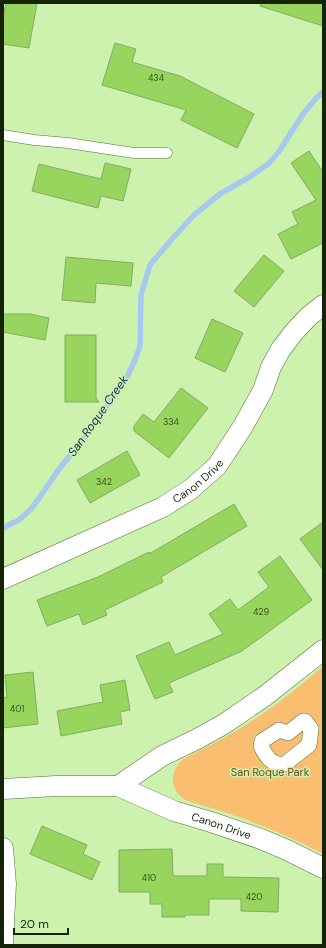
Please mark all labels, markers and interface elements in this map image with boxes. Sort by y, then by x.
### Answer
house number: 434 [148,72,165,84]
water label: San Roque Creek [64,372,132,460]
house number: 334 [163,416,180,428]
street label: Canon Drive [170,457,226,506]
house number: 342 [96,476,112,488]
house number: 429 [253,606,269,618]
house number: 401 [10,703,24,715]
park label: San Roque Park [231,765,310,779]
street label: Canon Drive [190,810,253,842]
house number: 410 [142,872,156,884]
house number: 420 [246,891,262,903]
scale bar [14,910,68,936]
text: 20 m [20,916,49,932]

